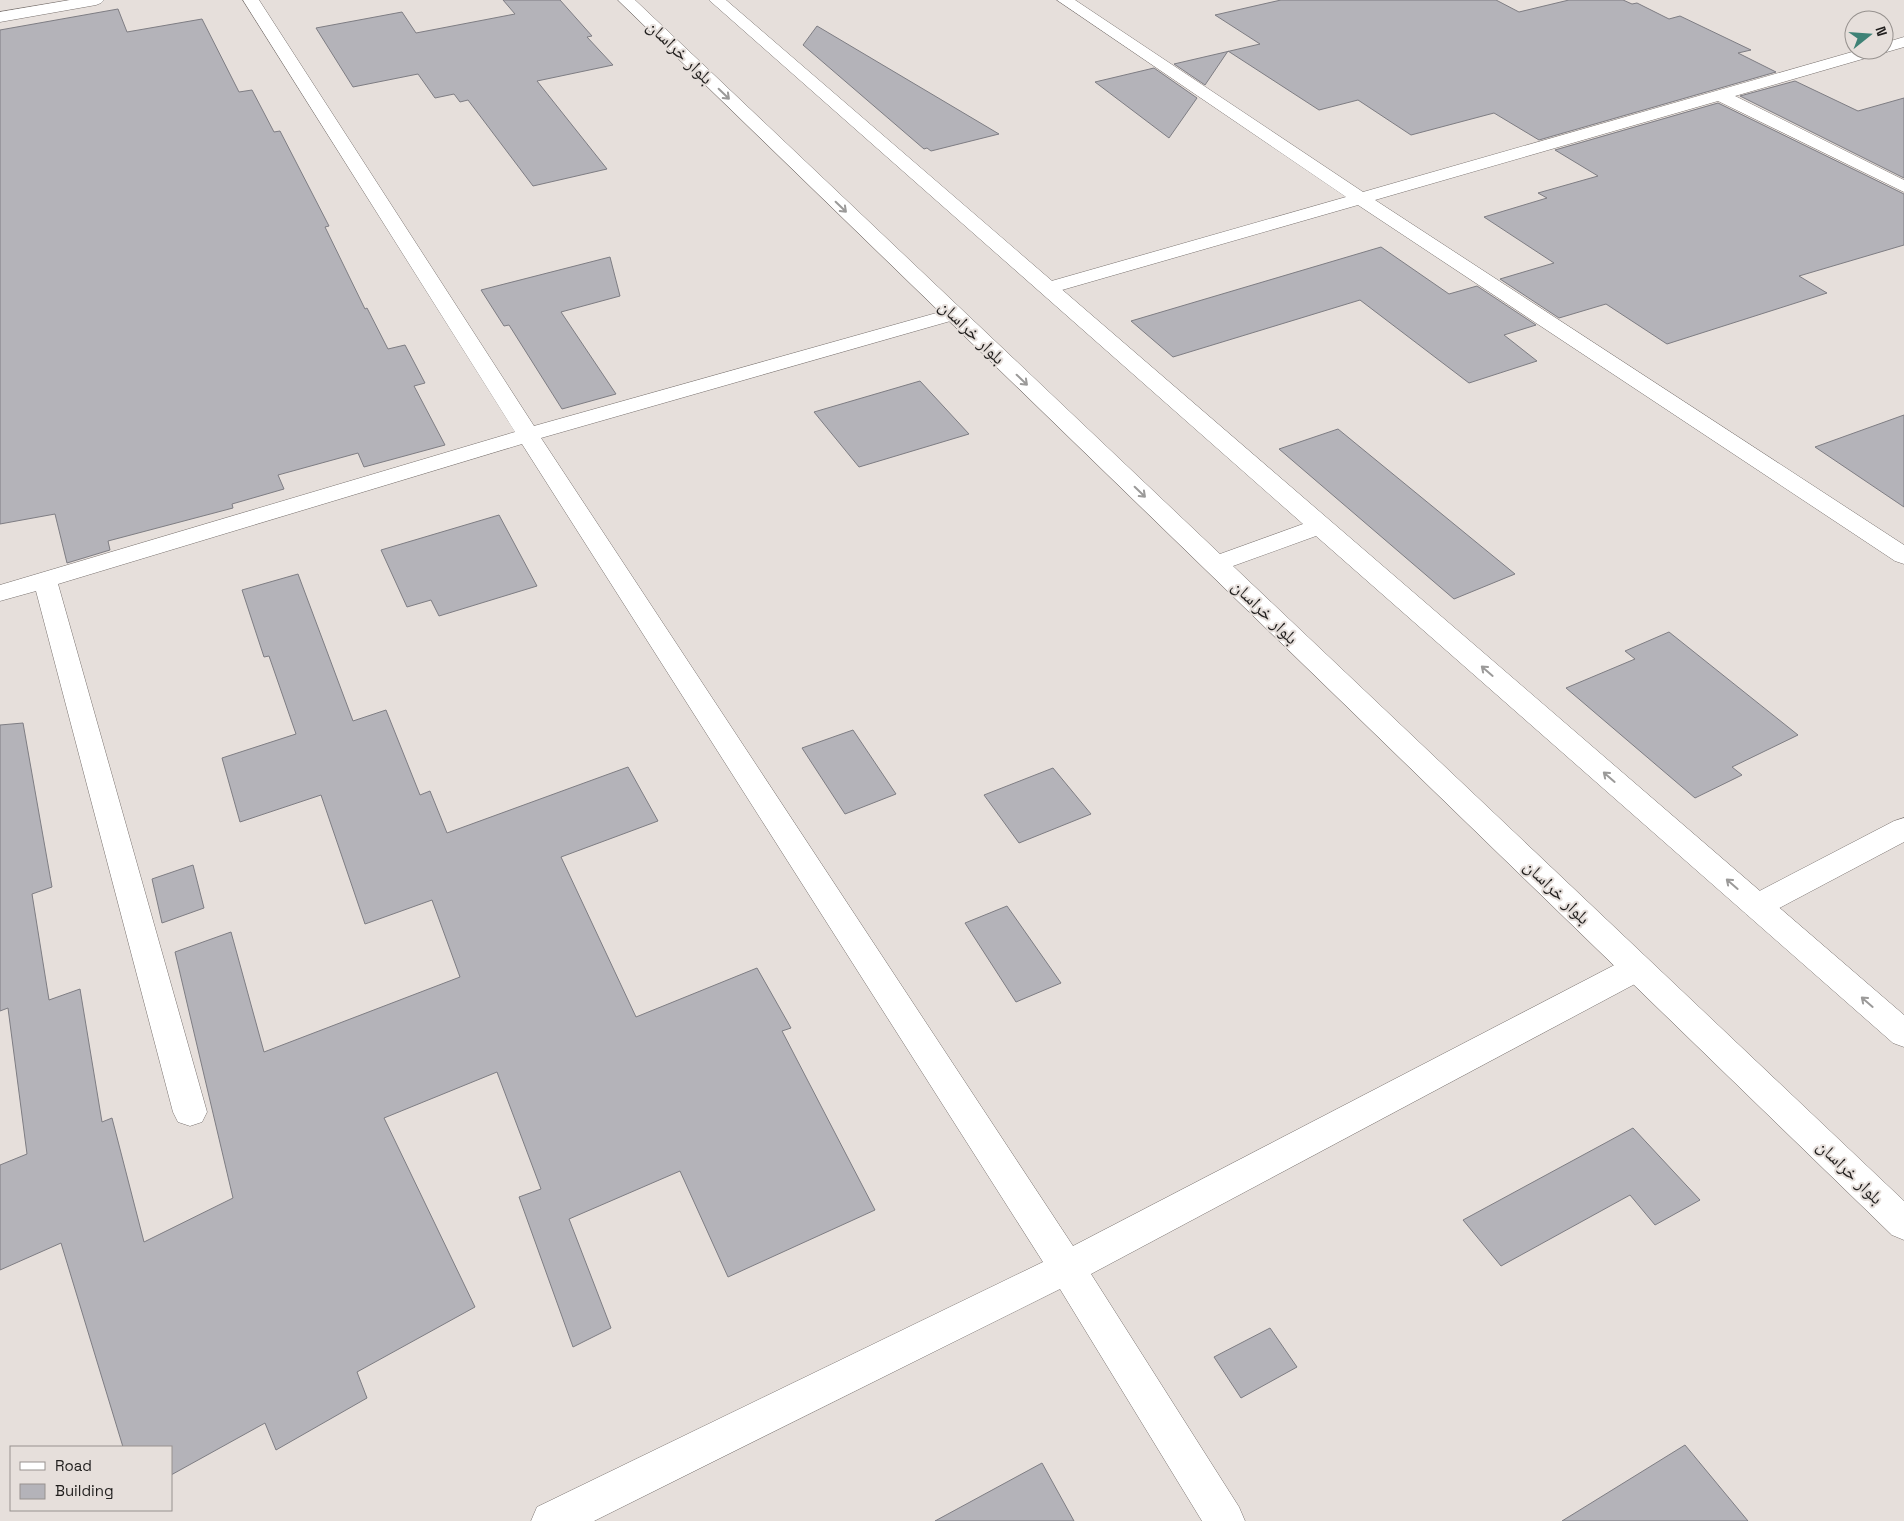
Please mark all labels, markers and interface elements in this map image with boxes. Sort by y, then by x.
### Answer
north arrow [1844,10,1894,60]
street label: بلوار خراسان [642,14,718,89]
text: N [1871,24,1891,38]
one-way arrow [718,88,730,100]
one-way arrow [835,201,848,213]
street label: بلوار خراسان [934,294,1010,369]
one-way arrow [1016,374,1028,386]
one-way arrow [1133,486,1146,498]
street label: بلوار خراسان [1227,574,1303,649]
one-way arrow [1480,665,1493,676]
one-way arrow [1603,772,1616,783]
street label: بلوار خراسان [1519,854,1595,929]
one-way arrow [1725,878,1738,890]
one-way arrow [1861,997,1874,1008]
street label: بلوار خراسان [1812,1134,1888,1209]
legend [10,1446,172,1511]
text: Road [55,1456,92,1475]
text: Building [55,1481,114,1500]

